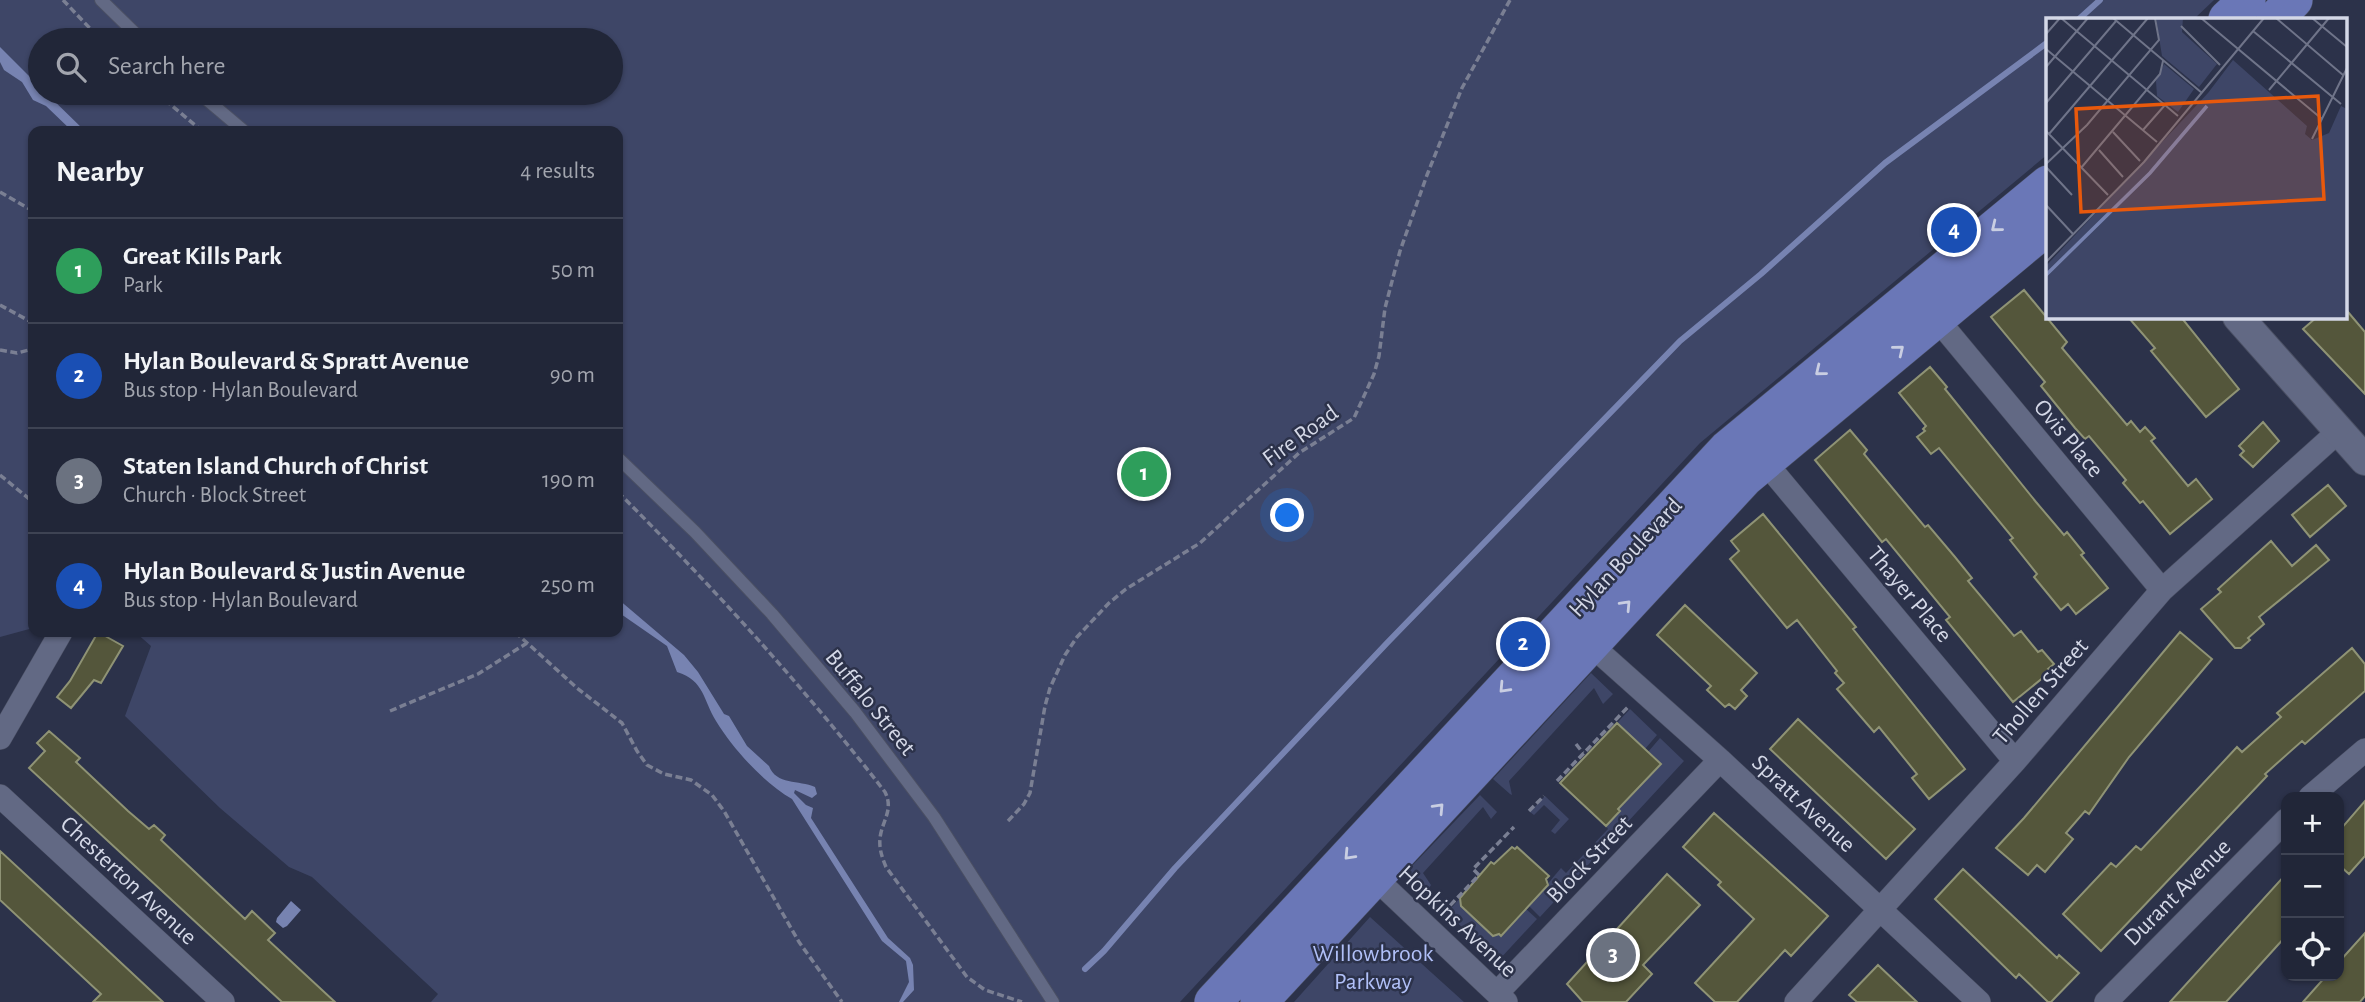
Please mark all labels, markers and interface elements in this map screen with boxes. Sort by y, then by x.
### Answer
inset map [2046,18,2348,318]
search box [28,28,623,105]
icon: search [52,48,90,86]
text: Search here [108,53,226,79]
text: Nearby [56,157,144,187]
text: 4 results [520,160,595,183]
pin: 4 [1931,204,1977,256]
one-way arrow [1991,219,2004,231]
text: Great Kills Park [123,243,282,269]
text: 1 [75,259,83,282]
text: 50 m [551,259,595,282]
text: Park [123,274,163,297]
one-way arrow [1892,345,1904,358]
text: Hylan Boulevard & Spratt Avenue [123,348,469,374]
one-way arrow [1815,363,1828,375]
text: 2 [74,364,84,387]
text: 90 m [550,364,595,387]
text: Bus stop · Hylan Boulevard [123,379,358,402]
street label: Ovis Place [2029,395,2108,482]
street label: Fire Road [1258,401,1343,471]
pin: 1 [1121,448,1167,500]
text: Staten Island Church of Christ [123,453,428,479]
text: 3 [74,469,84,492]
text: 190 m [542,469,595,492]
text: Church · Block Street [123,484,306,507]
street label: Hylan Boulevard [1565,493,1687,622]
your location [1270,498,1304,532]
street label: Thayer Place [1862,542,1956,647]
text: Hylan Boulevard & Justin Avenue [123,558,465,584]
text: 4 [73,574,85,597]
text: 250 m [541,574,595,597]
text: Bus stop · Hylan Boulevard [123,589,358,612]
one-way arrow [1618,600,1631,613]
pin: 2 [1500,618,1546,670]
street label: Thollen Street [1989,634,2093,749]
street label: Buffalo Street [820,645,920,760]
one-way arrow [1500,680,1512,693]
street label: Spratt Avenue [1747,750,1859,857]
map controls [2281,792,2344,981]
button: + [2281,792,2344,855]
one-way arrow [1431,803,1443,816]
street label: Block Street [1542,811,1637,908]
street label: Chesterton Avenue [56,812,201,950]
street label: Durant Avenue [2120,835,2236,951]
one-way arrow [1345,847,1358,860]
button: − [2281,855,2344,918]
street label: Hopkins Avenue [1394,861,1521,982]
button: locate [2281,918,2344,981]
pin: 3 [1590,929,1636,981]
park label: Willowbrook Parkway [1312,942,1434,994]

